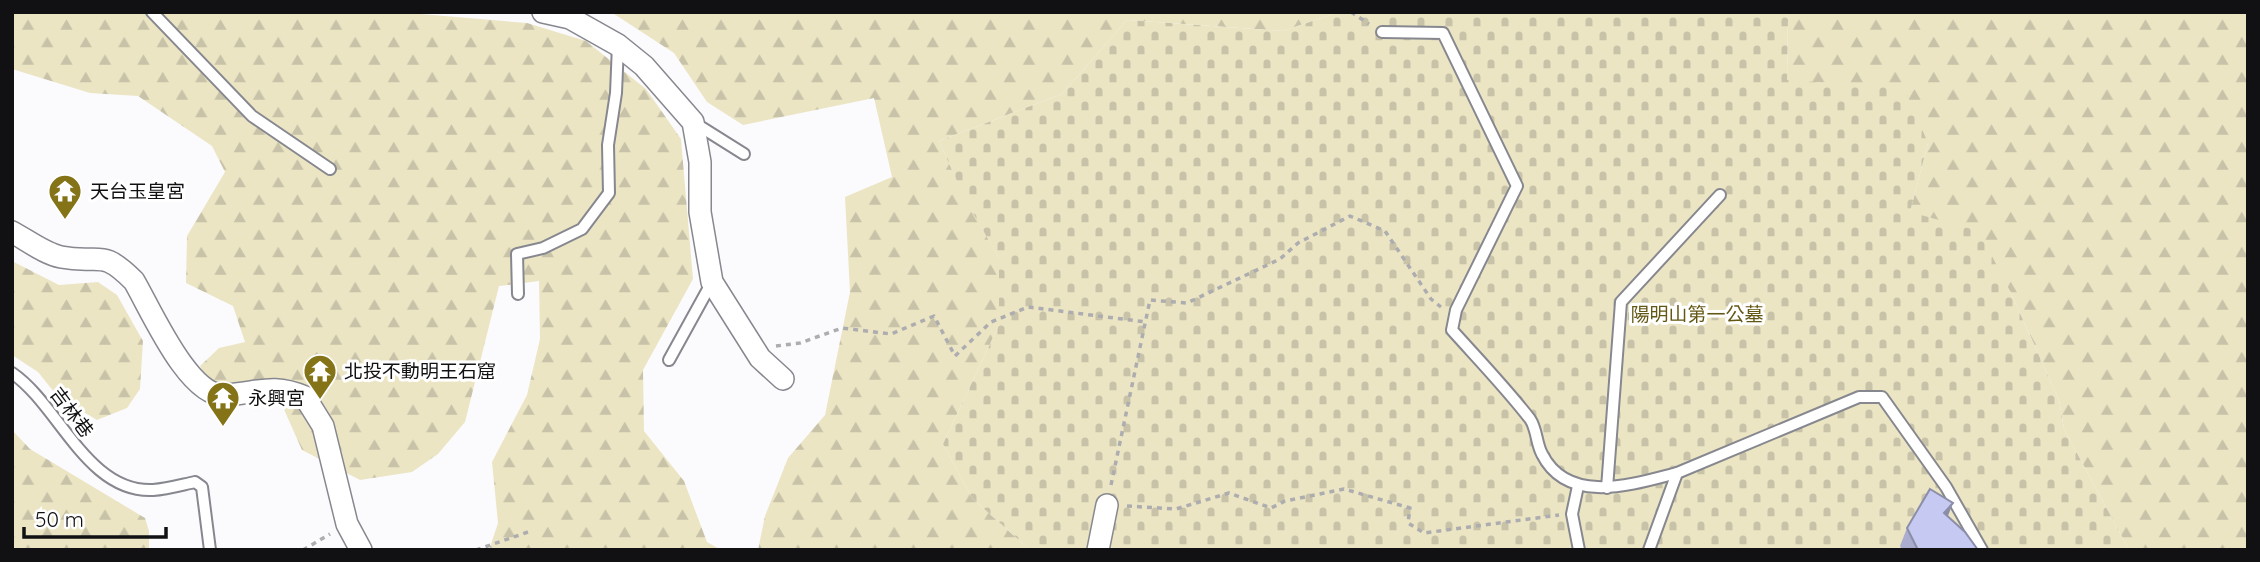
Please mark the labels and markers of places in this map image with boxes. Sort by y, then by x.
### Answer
temple icon: 天台玉皇宮 [46,172,84,221]
place label: 天台玉皇宮 [90,179,185,203]
temple icon: 北投不動明王石窟 [301,352,339,401]
place label: 北投不動明王石窟 [344,359,496,383]
temple icon: 永興宮 [204,379,242,428]
place label: 永興宮 [248,386,305,410]

